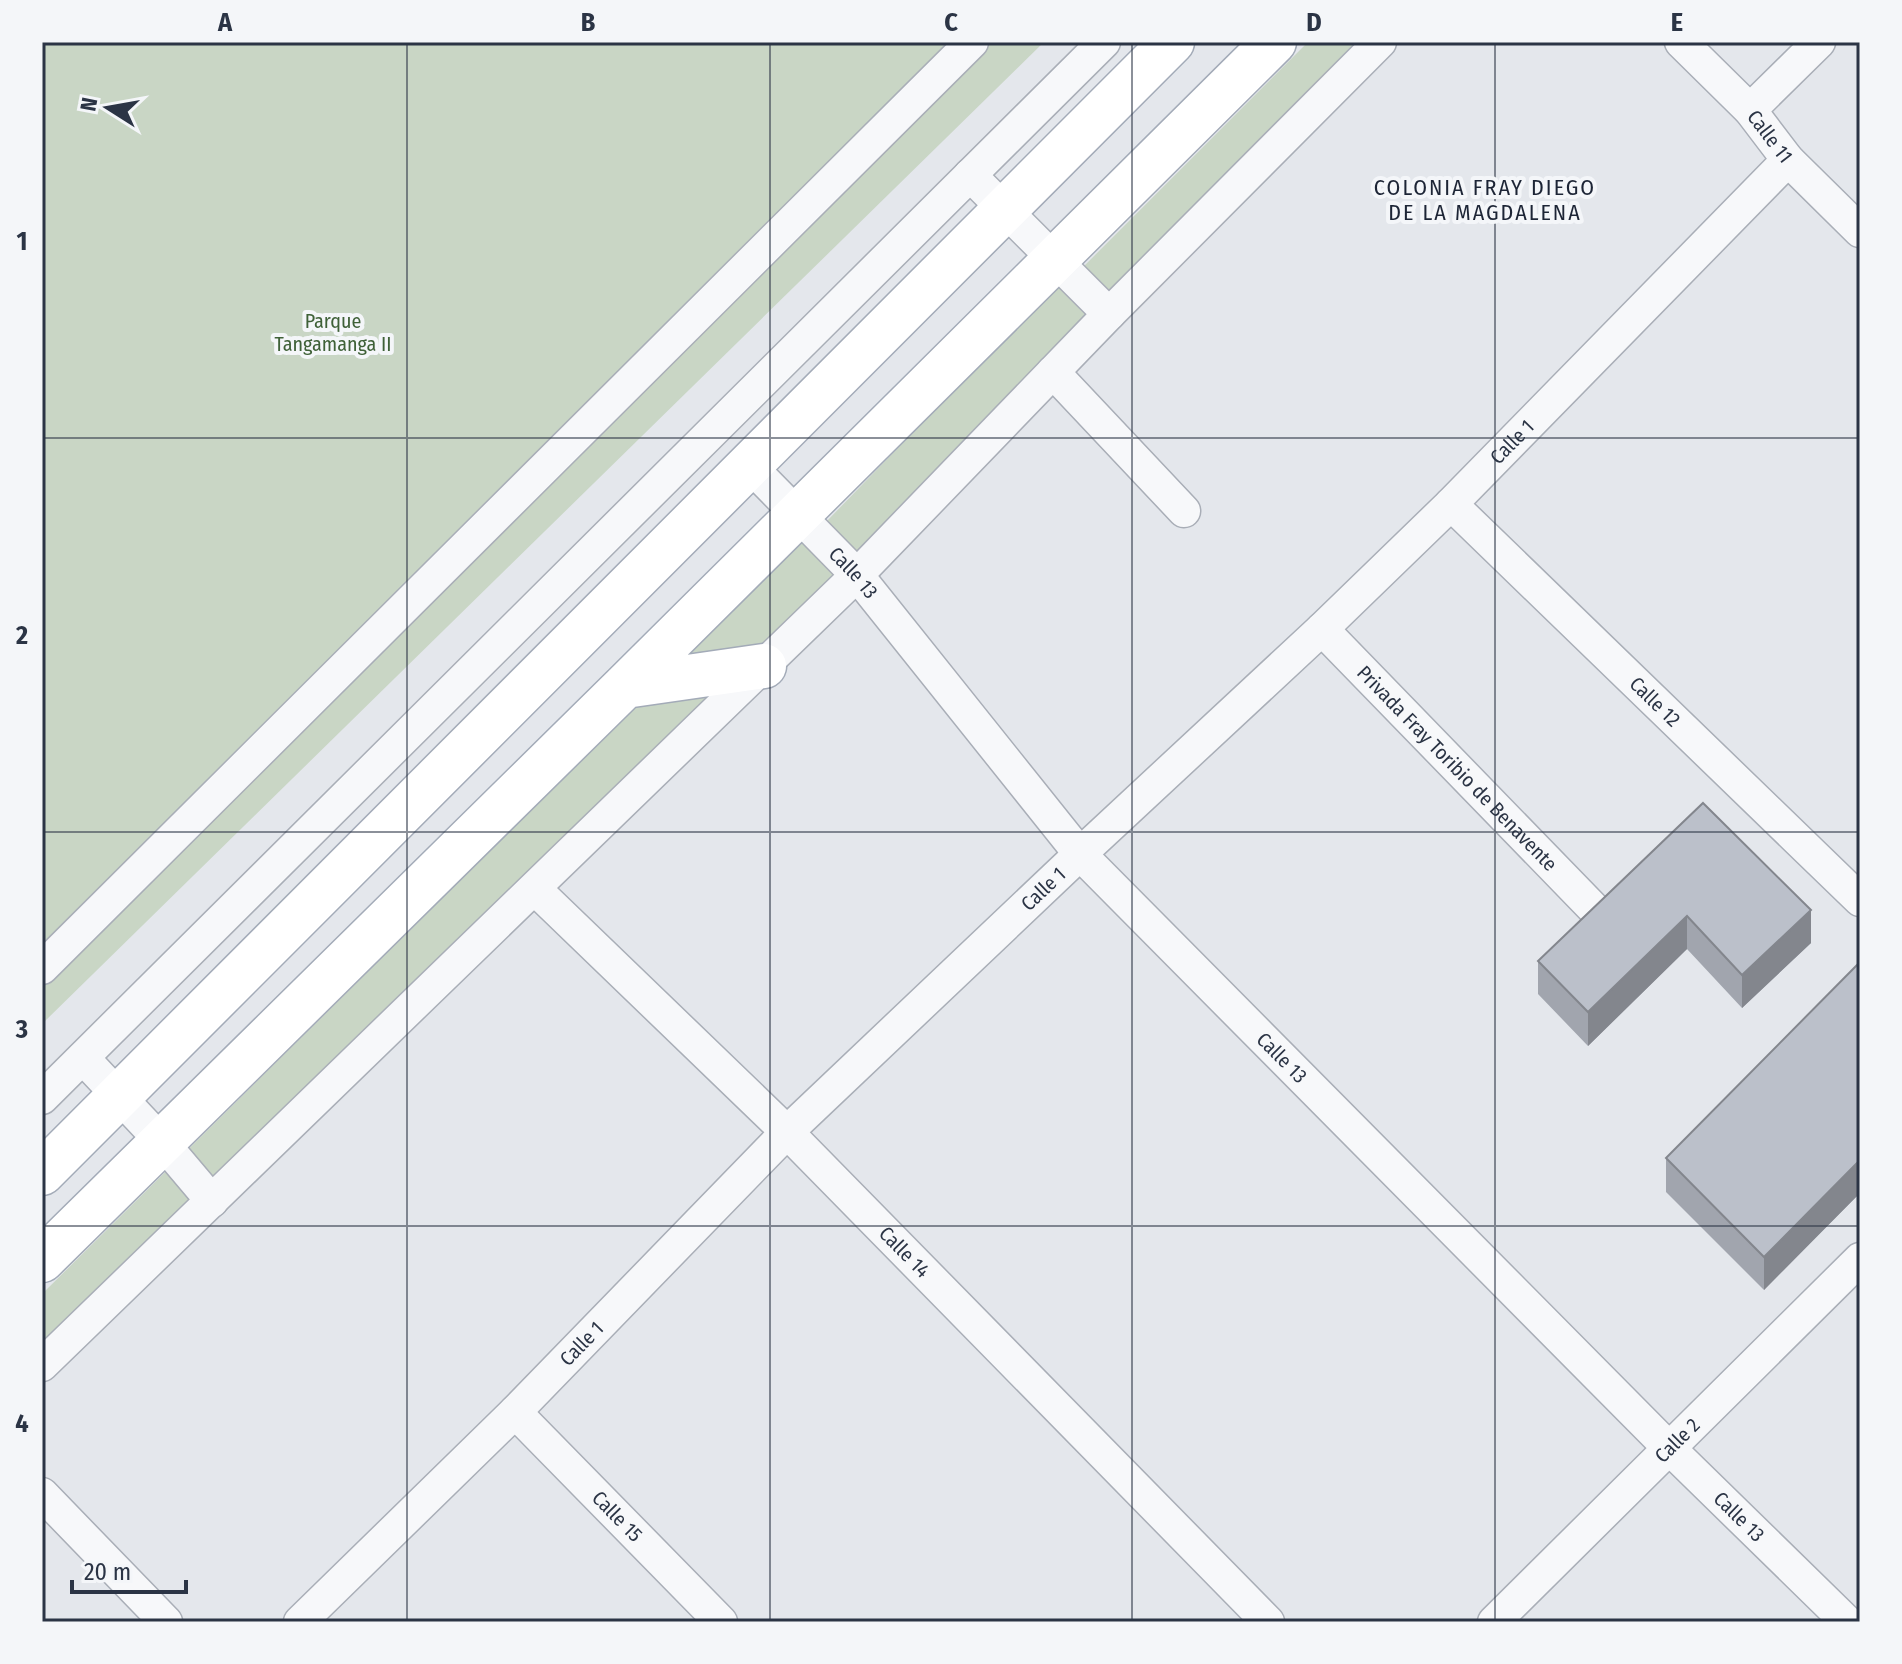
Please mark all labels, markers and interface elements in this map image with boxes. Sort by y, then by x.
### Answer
text: A [217,7,233,38]
text: B [581,7,596,38]
text: C [944,7,958,38]
text: D [1306,7,1322,38]
text: E [1671,7,1683,38]
north arrow [68,68,148,148]
text: N [74,95,103,113]
street label: Calle 11 [1742,105,1798,168]
district label: COLONIA FRAY DIEGO DE LA MAGDALENA [1374,174,1596,226]
text: 1 [17,226,28,257]
park label: Parque Tangamanga II [274,309,392,356]
street label: Calle 1 [1485,415,1539,469]
street label: Calle 13 [824,542,883,603]
text: 2 [15,620,28,651]
street label: Privada Fray Toribio de Benavente [1352,661,1562,876]
street label: Calle 12 [1625,672,1686,732]
street label: Calle 1 [1016,862,1070,916]
text: 3 [15,1014,28,1045]
street label: Calle 13 [1252,1027,1312,1088]
street label: Calle 14 [874,1221,935,1283]
street label: Calle 1 [555,1316,608,1371]
text: 4 [15,1408,29,1439]
street label: Calle 2 [1650,1413,1705,1468]
street label: Calle 15 [587,1486,647,1547]
street label: Calle 13 [1709,1487,1770,1547]
scale bar [72,1544,186,1594]
text: 20 m [84,1558,131,1586]

